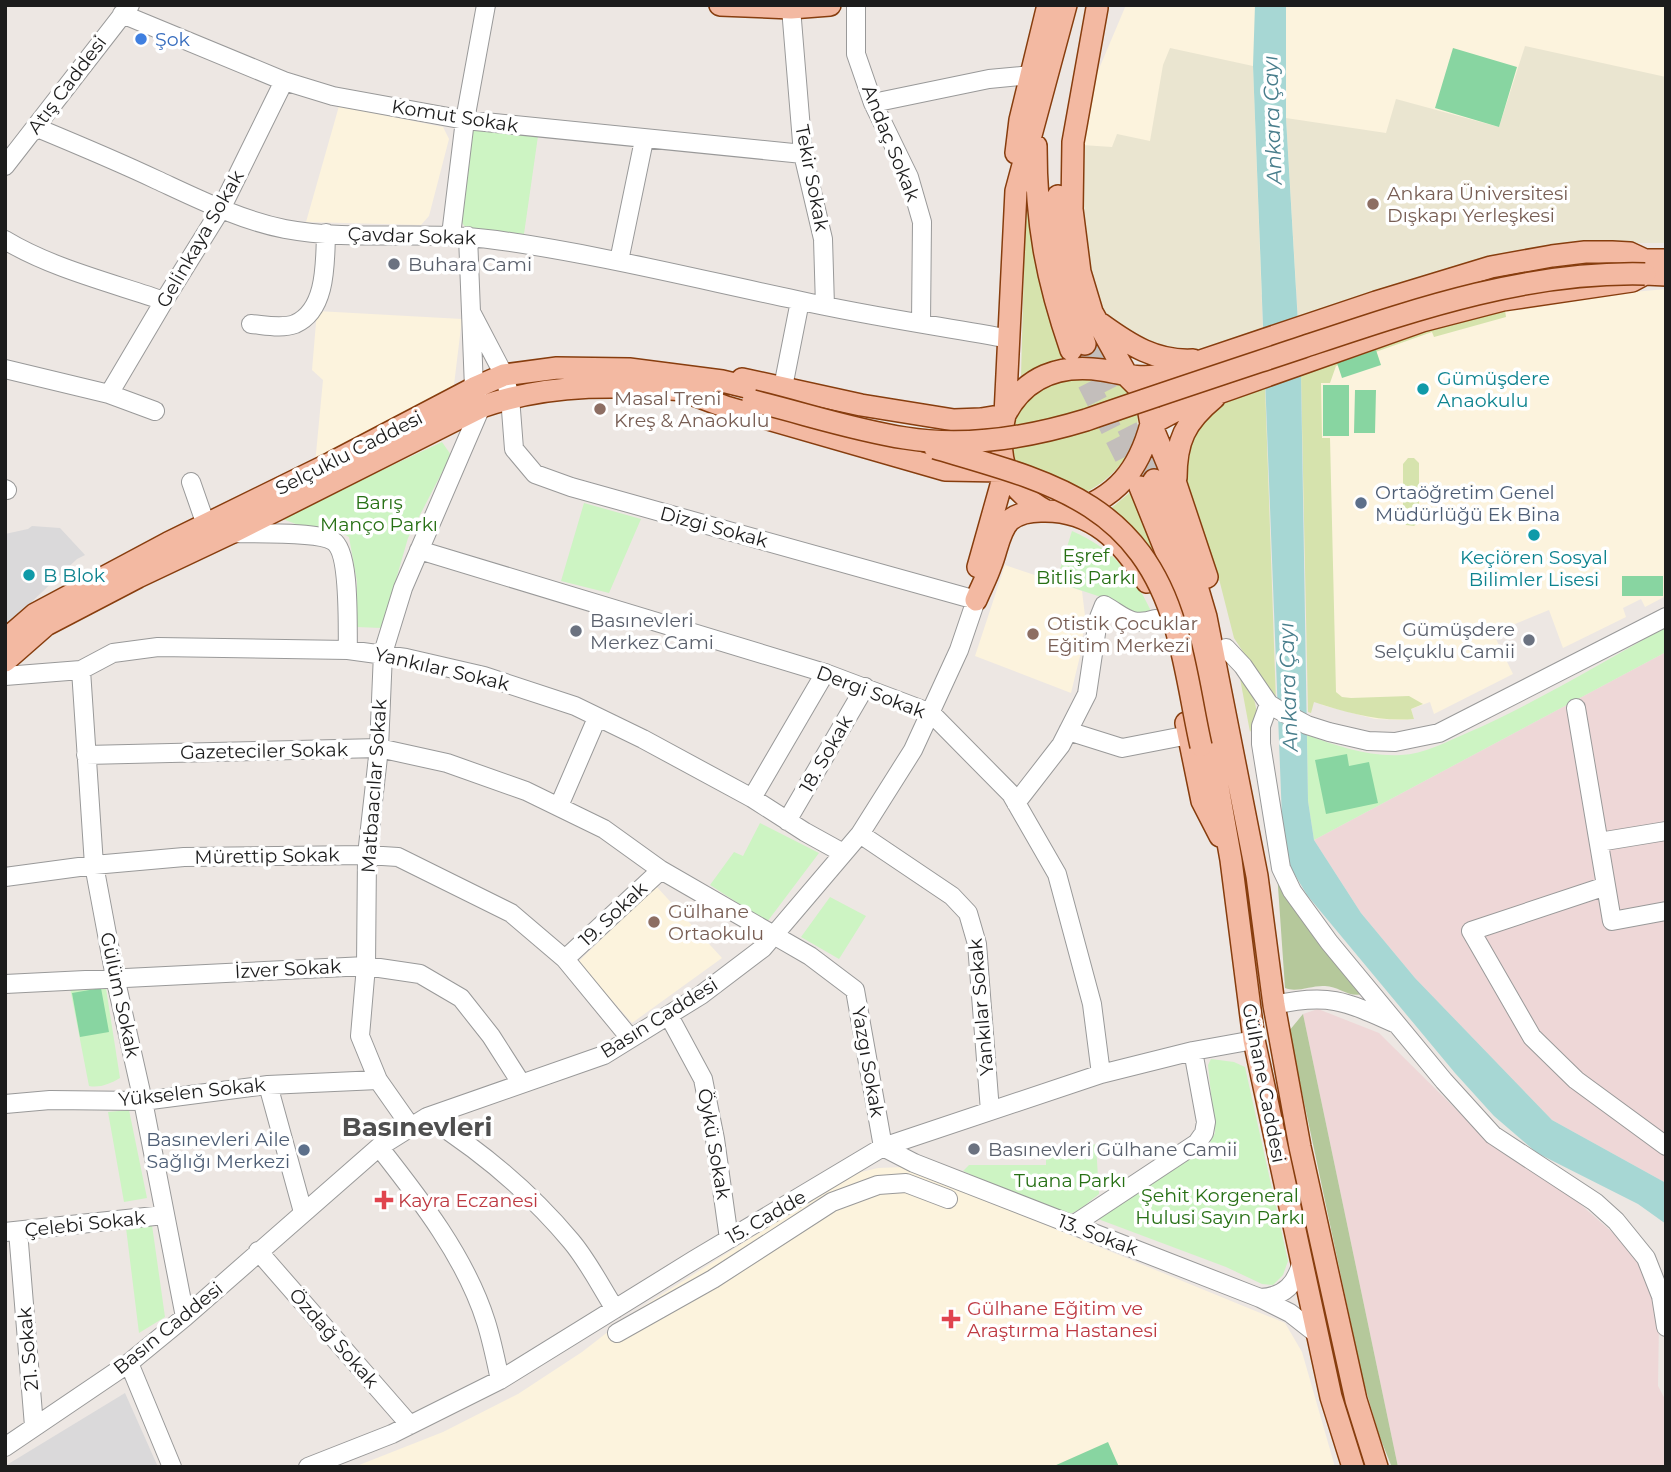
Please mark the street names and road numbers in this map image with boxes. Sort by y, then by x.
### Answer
street label: Atış Caddesi [23,31,111,139]
street label: Andaç Sokak [857,81,925,205]
street label: Komut Sokak [390,95,521,137]
street label: Tekir Sokak [790,123,834,234]
street label: Gelinkaya Sokak [151,166,249,312]
street label: Çavdar Sokak [347,222,477,250]
street label: Selçuklu Caddesi [272,406,426,500]
street label: Dizgi Sokak [658,502,771,553]
street label: Yankılar Sokak [372,642,512,696]
street label: Dergi Sokak [813,661,929,724]
street label: Matbaacılar Sokak [356,698,392,874]
street label: 18. Sokak [795,711,858,797]
street label: Gazeteciler Sokak [180,738,349,764]
street label: Mürettip Sokak [194,843,340,869]
street label: 19. Sokak [574,876,652,951]
street label: Gülüm Sokak [95,930,145,1061]
street label: Yankılar Sokak [963,937,998,1076]
street label: İzver Sokak [234,955,343,983]
street label: Basın Caddesi [596,973,722,1063]
street label: Gülhane Caddesi [1237,1001,1291,1165]
street label: Yazgı Sokak [847,1005,889,1120]
street label: Yükselen Sokak [117,1073,267,1111]
street label: Öykü Sokak [693,1087,735,1202]
street label: 15. Cadde [722,1185,810,1249]
street label: Çelebi Sokak [23,1206,147,1242]
street label: 13. Sokak [1055,1209,1142,1261]
street label: Basın Caddesi [109,1277,227,1379]
street label: Özdağ Sokak [284,1283,384,1393]
street label: 21. Sokak [13,1306,43,1392]

